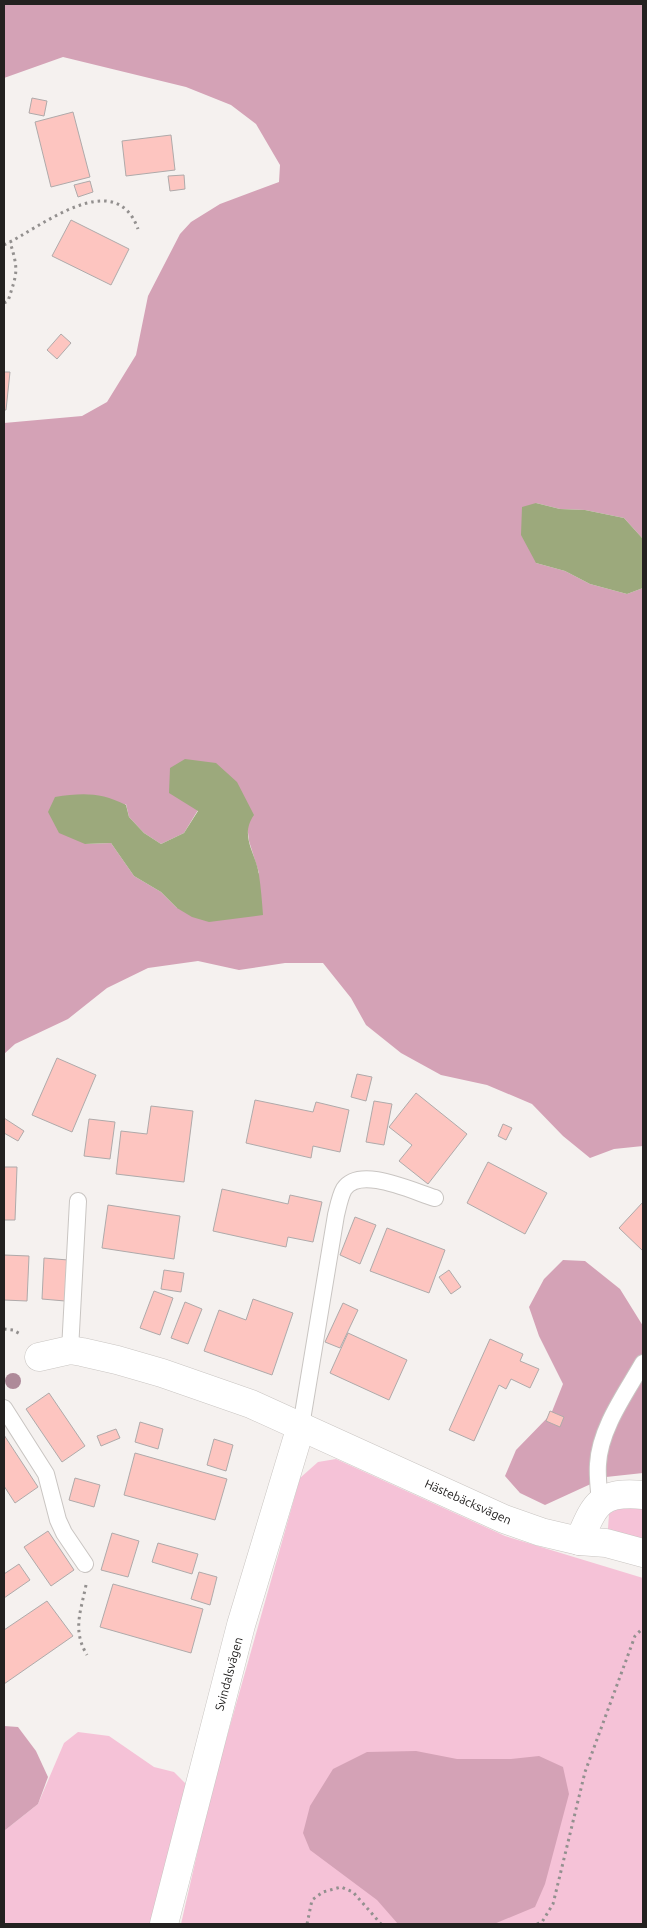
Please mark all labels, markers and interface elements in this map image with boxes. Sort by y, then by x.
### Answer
street label: Hästebäcksvägen [423,1477,514,1526]
street label: Svindalsvägen [212,1636,245,1712]

